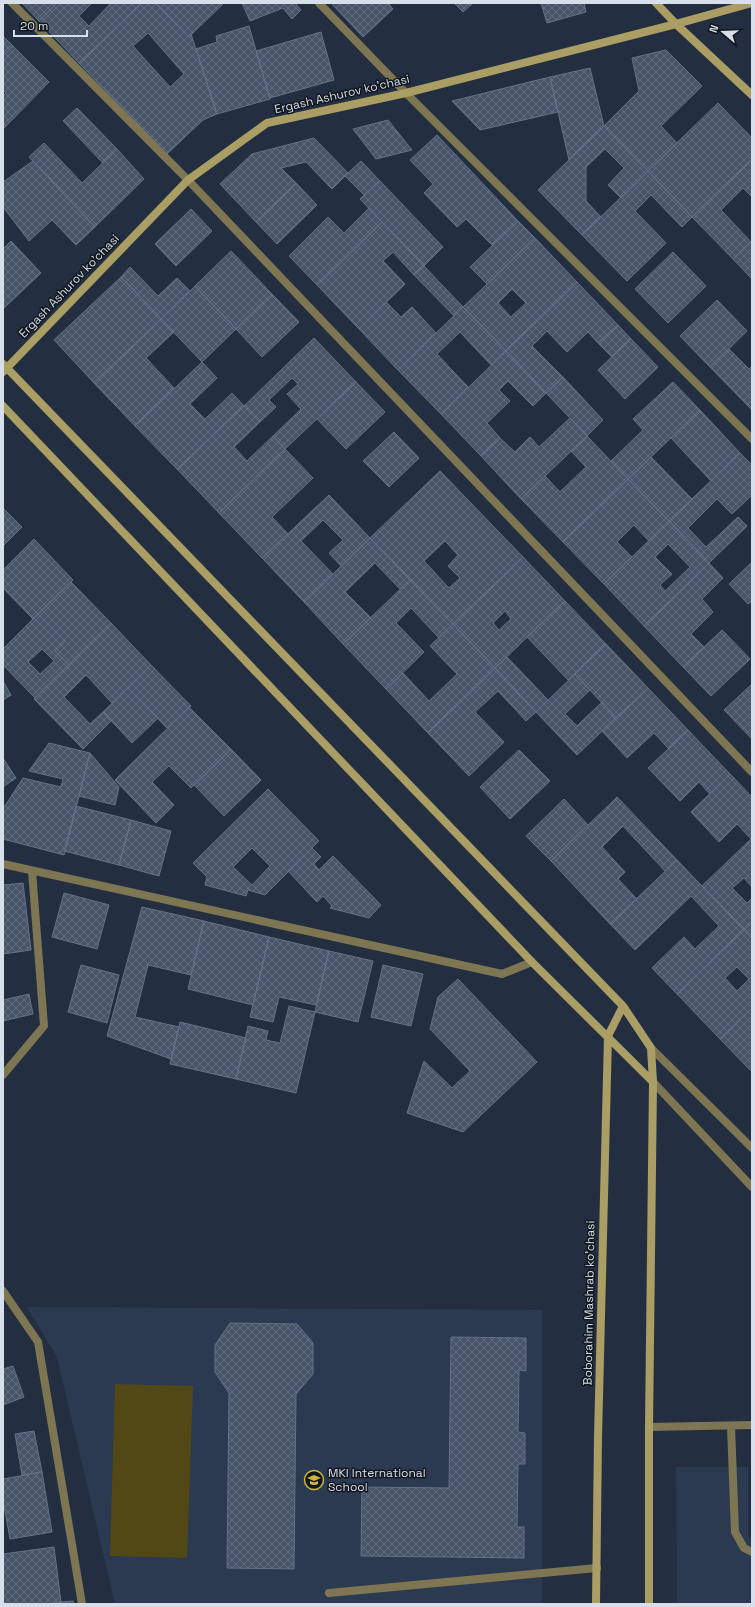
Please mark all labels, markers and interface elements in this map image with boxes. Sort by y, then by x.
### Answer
scale bar [14,12,87,38]
north arrow [703,12,743,52]
text: 20 m [20,18,48,34]
text: N [706,23,721,35]
street label: Ergash Ashurov ko'chasi [273,71,411,117]
street label: Ergash Ashurov ko'chasi [15,231,123,341]
street label: Boborahim Mashrab ko'chasi [580,1220,598,1386]
place label: MKI International School [328,1465,426,1495]
school or university icon: MKI International School [303,1469,325,1491]

